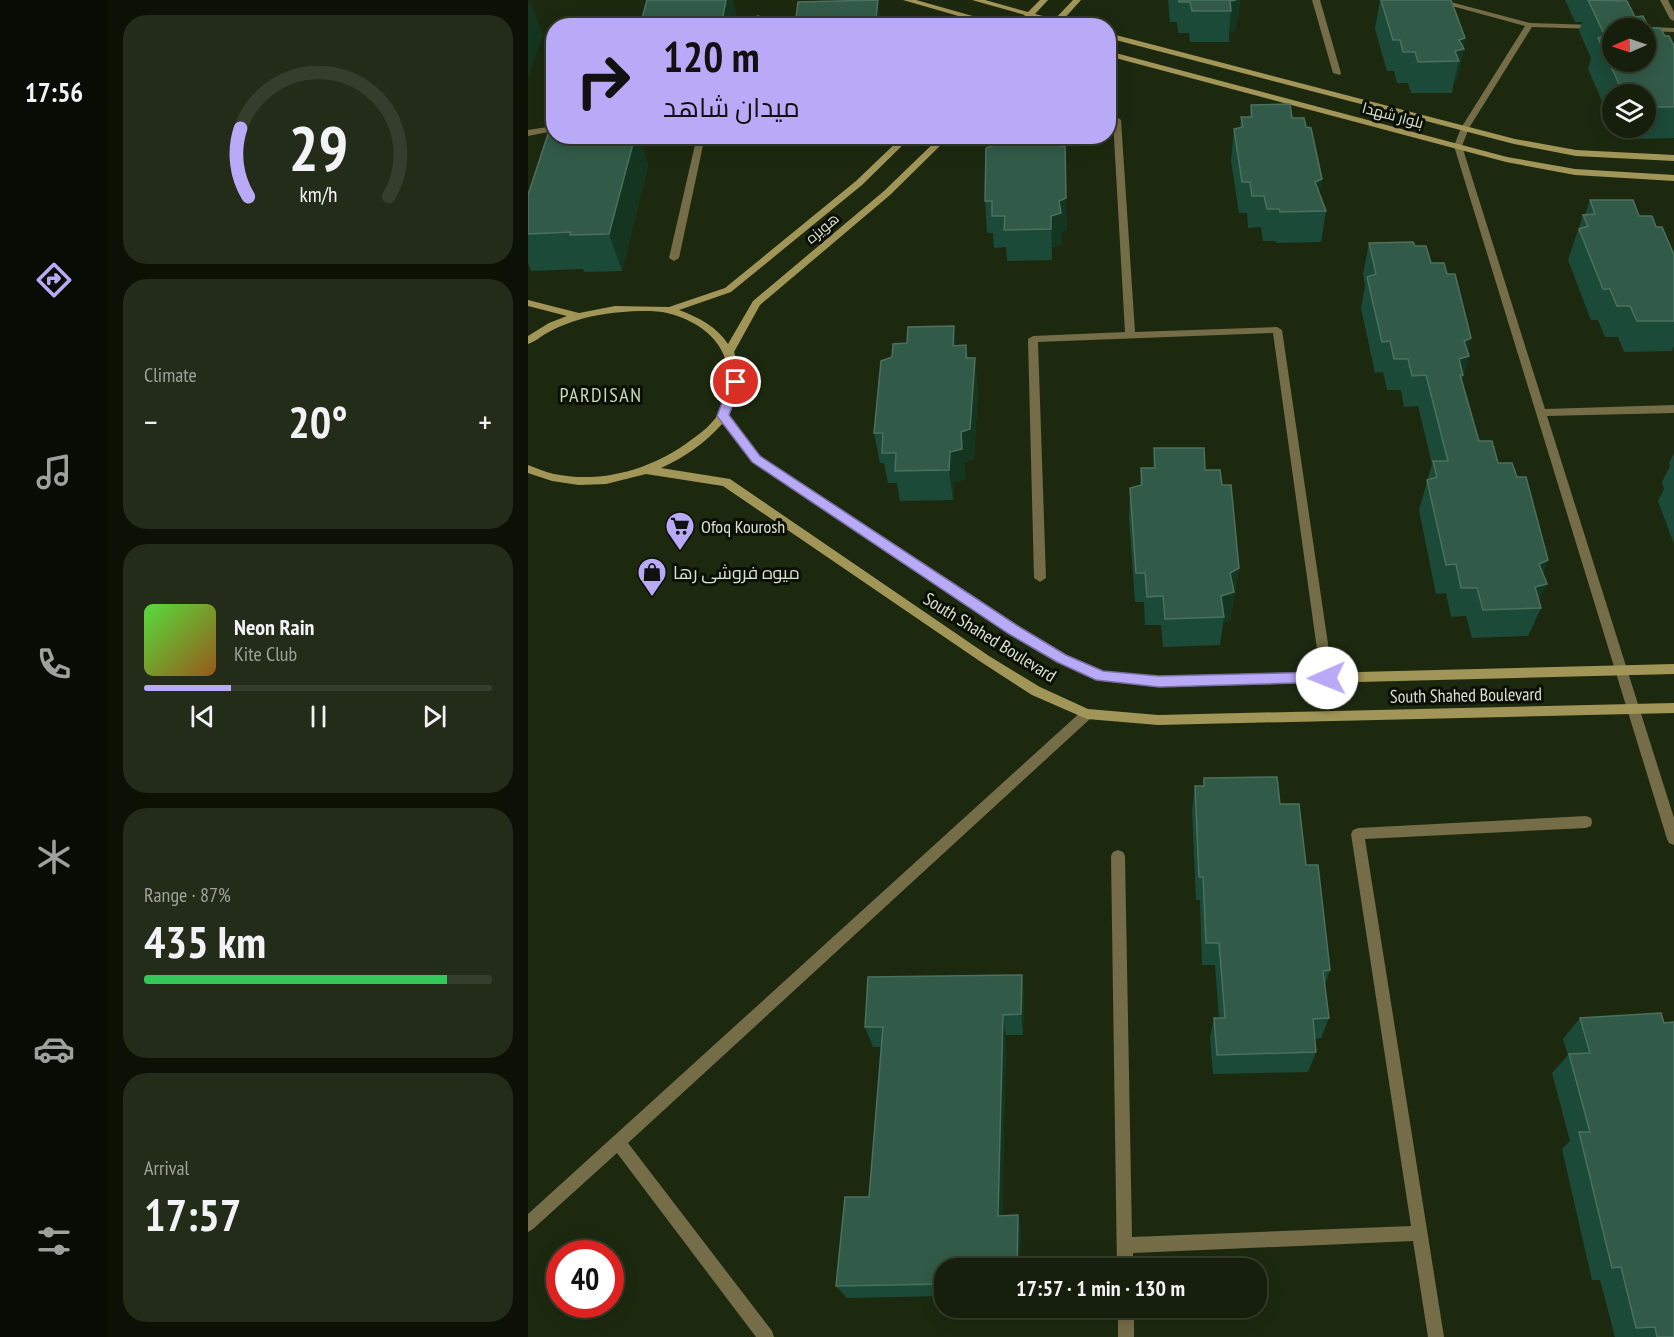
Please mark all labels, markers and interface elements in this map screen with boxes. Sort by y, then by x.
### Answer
north arrow [1602,18,1656,72]
map controls [1602,18,1656,138]
text: 120 m [663,29,760,84]
icon: right [564,42,642,120]
text: 17:56 [25,75,83,109]
button: layers [1602,84,1656,138]
text: میدان شاهد [663,90,800,124]
street label: بلوار شهدا [1360,98,1426,133]
text: 29 [288,107,348,188]
text: km/h [299,180,337,208]
street label: هویزه [801,209,843,247]
icon: directions [33,259,75,301]
pin [710,356,761,407]
text: Climate [144,362,197,388]
icon: arrive [719,365,752,398]
district label: PARDISAN [560,382,642,408]
text: 20° [288,392,348,450]
text: − [144,400,158,443]
text: + [478,400,492,443]
icon: music [33,451,75,493]
supermarket icon: Ofoq Kourosh [664,510,696,552]
place label: Ofoq Kourosh [701,515,785,538]
shop icon: میوه فروشی رها [636,556,668,598]
place label: میوه فروشی رها [673,561,800,584]
street label: South Shahed Boulevard [919,587,1061,687]
text: Neon Rain [234,613,314,641]
text: Kite Club [234,641,297,667]
icon: phone [33,643,75,685]
position arrow [1295,646,1359,710]
street label: South Shahed Boulevard [1390,682,1542,708]
icon: previous [186,700,219,733]
icon: pause [302,700,335,733]
icon: next [418,700,451,733]
icon: climate [33,836,75,878]
text: Range · 87% [144,882,231,908]
text: 435 km [144,912,266,970]
icon: car [33,1028,75,1070]
text: Arrival [144,1155,189,1181]
text: 17:57 [144,1185,241,1243]
icon: filters [33,1220,75,1262]
speed limit sign: 40 [546,1240,624,1318]
text: 17:57 · 1 min · 130 m [1016,1274,1185,1302]

